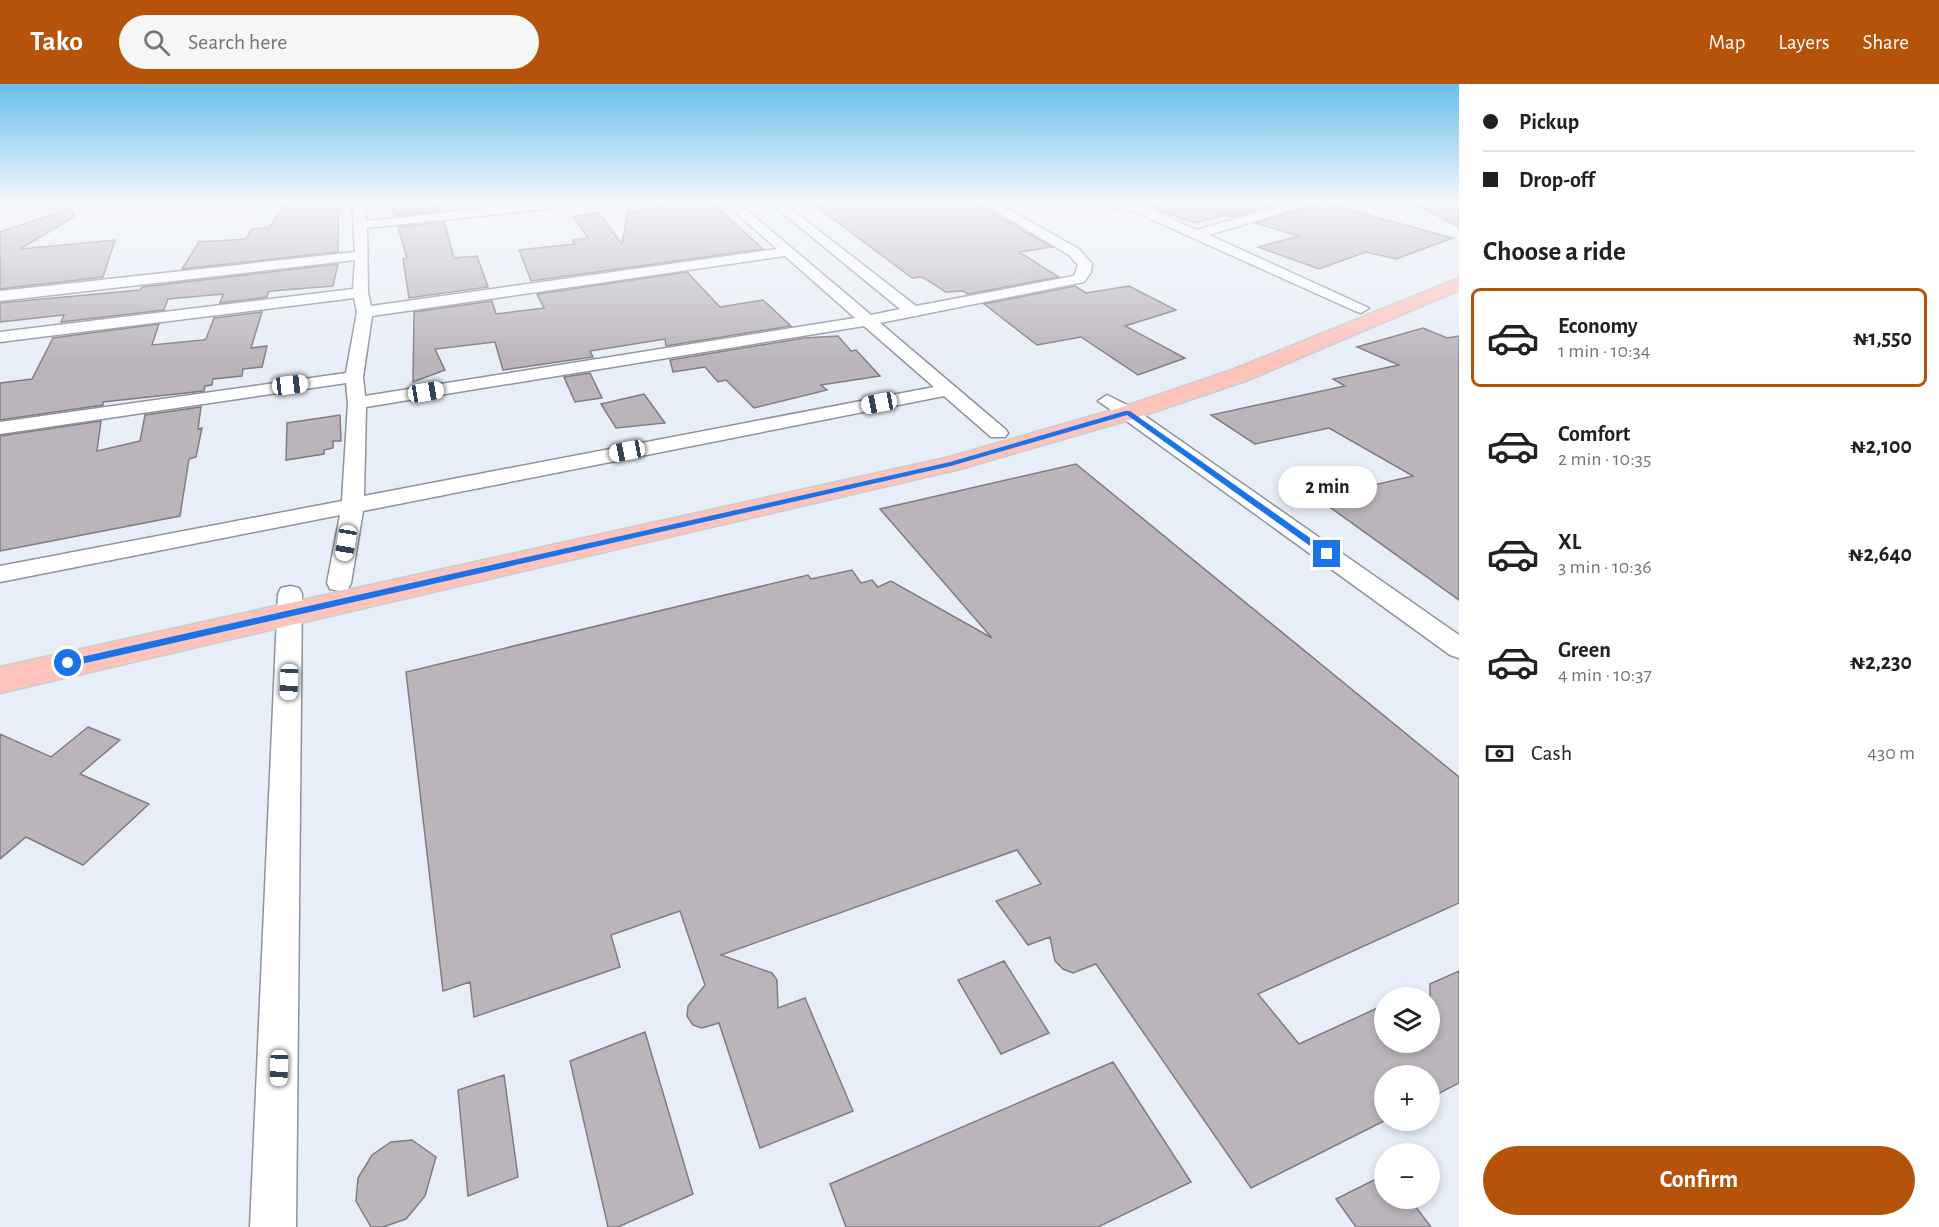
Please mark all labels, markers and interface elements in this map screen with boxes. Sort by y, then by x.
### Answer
search box [119,15,539,69]
icon: search [140,26,173,59]
text: Tako [30,28,83,56]
text: Search here [188,31,288,53]
text: Map [1709,32,1745,53]
text: Layers [1778,32,1829,53]
text: Share [1862,32,1909,53]
text: Pickup [1519,111,1579,133]
text: Drop-off [1519,169,1595,191]
text: Choose a ride [1483,238,1626,265]
icon: car [1486,311,1540,365]
text: Economy [1558,315,1638,337]
text: ₦1,550 [1853,327,1912,349]
text: 1 min · 10:34 [1558,341,1650,361]
car [271,374,309,396]
car [407,380,445,404]
car [860,391,898,415]
icon: car [1486,419,1540,473]
text: Comfort [1558,423,1630,445]
text: ₦2,100 [1850,435,1912,457]
car [608,439,646,463]
text: 2 min · 10:35 [1558,449,1651,469]
callout: 2 min [1278,467,1376,509]
text: 2 min [1305,477,1350,497]
car [334,524,358,562]
icon: car [1486,527,1540,581]
text: XL [1558,531,1581,553]
route end [1313,540,1340,567]
text: ₦2,640 [1848,543,1912,565]
text: 3 min · 10:36 [1558,557,1652,577]
icon: car [1486,635,1540,689]
text: Green [1558,639,1611,661]
route start [54,649,81,676]
text: ₦2,230 [1850,651,1912,673]
car [279,664,299,700]
text: 4 min · 10:37 [1558,665,1652,685]
icon: cash [1483,737,1516,770]
text: Cash [1531,742,1572,764]
text: 430 m [1867,743,1915,763]
map controls [1374,987,1440,1209]
button: layers [1374,987,1440,1053]
car [269,1050,289,1086]
button: + [1374,1065,1440,1131]
button: − [1374,1143,1440,1209]
button: Confirm [1483,1146,1915,1215]

